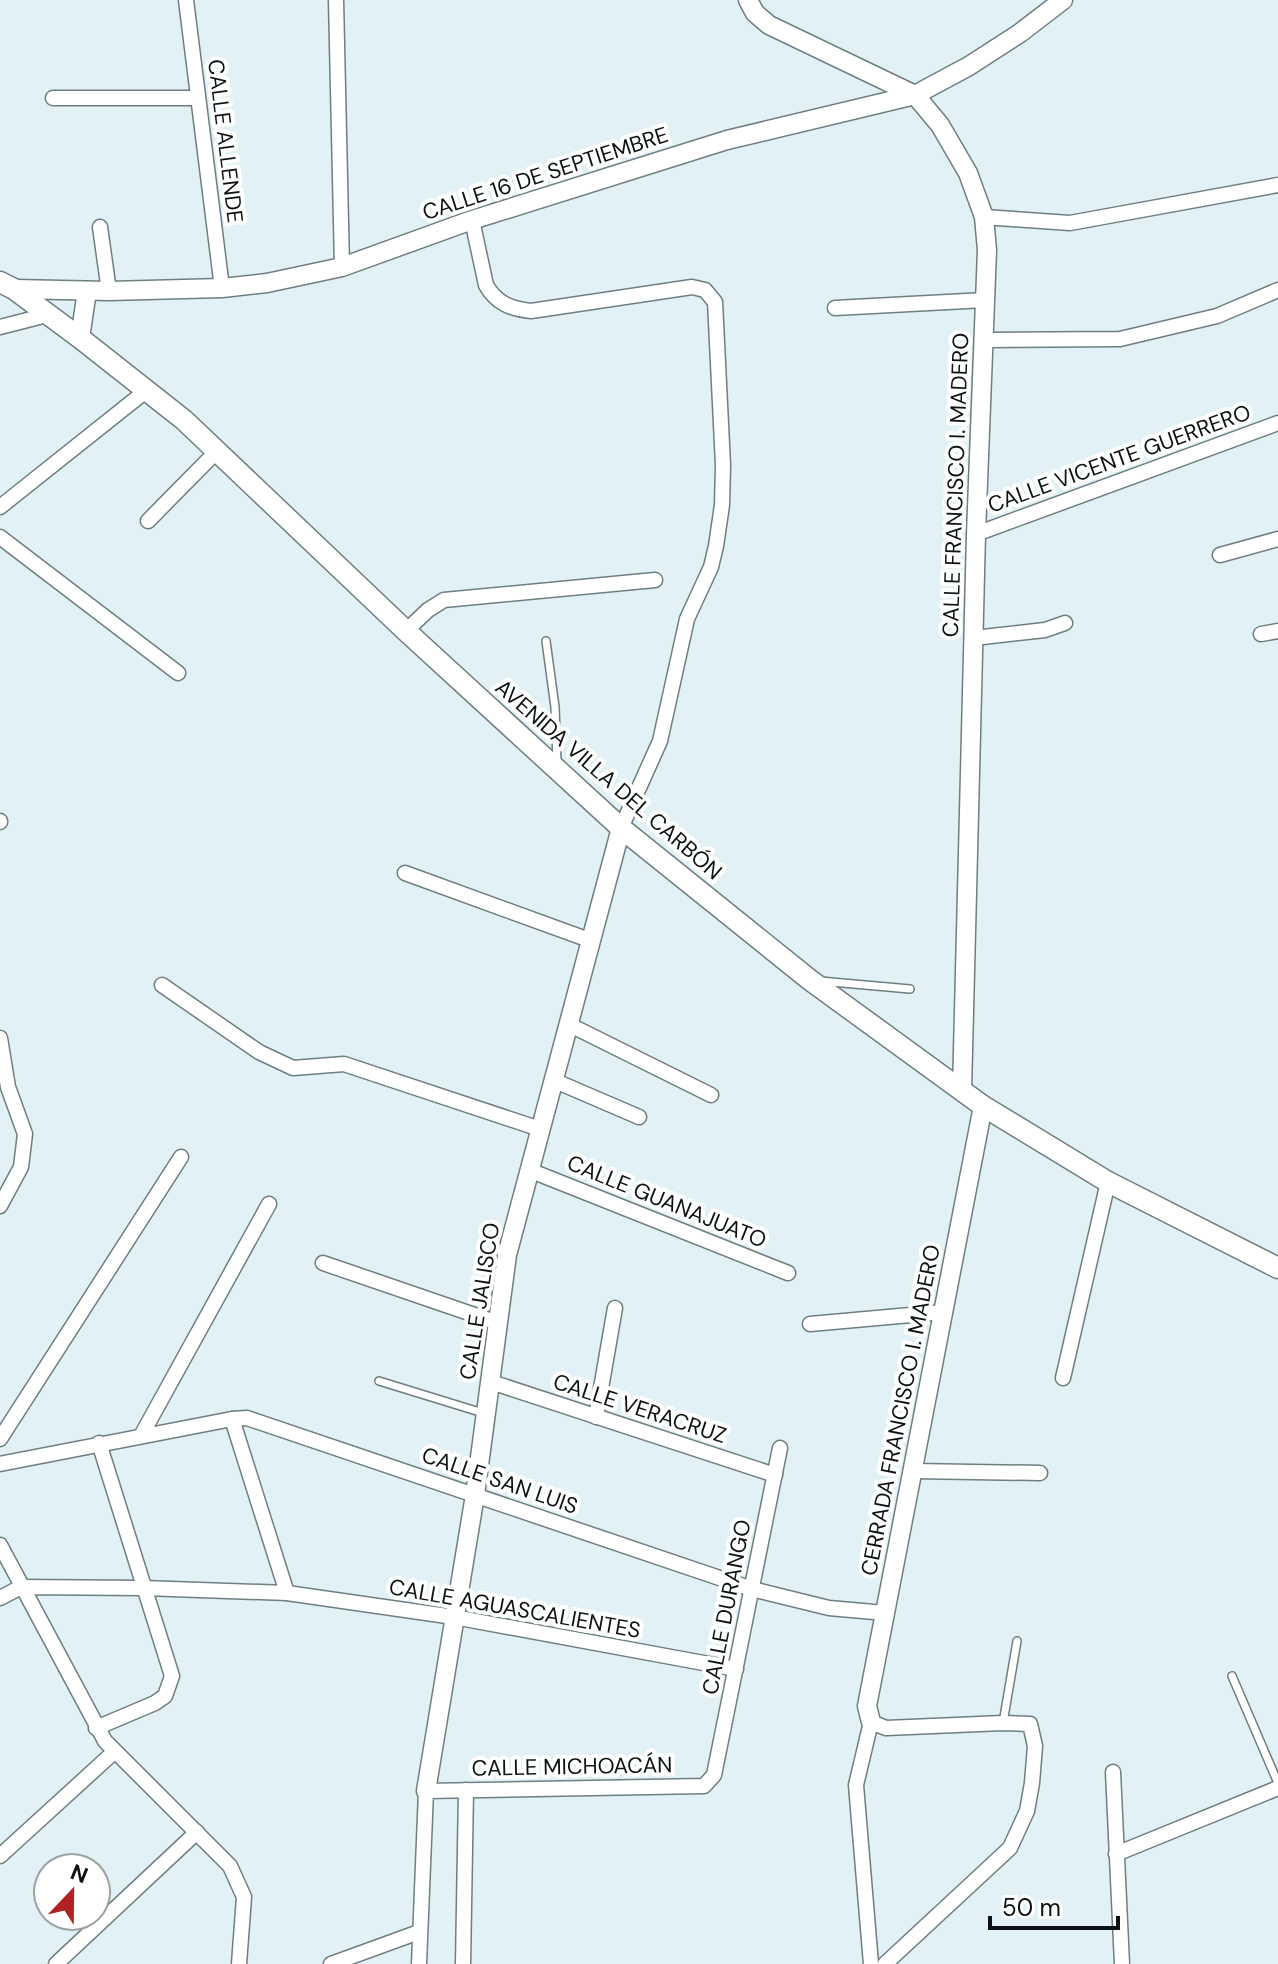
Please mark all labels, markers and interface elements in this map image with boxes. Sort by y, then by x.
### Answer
street label: CALLE ALLENDE [201,58,250,224]
street label: CALLE 16 DE SEPTIEMBRE [419,120,672,227]
street label: CALLE FRANCISCO I. MADERO [936,332,975,638]
street label: CALLE VICENTE GUERRERO [984,397,1255,520]
street label: AVENIDA VILLA DEL CARBÓN [489,673,728,886]
street label: CALLE GUANAJUATO [563,1148,771,1255]
street label: CALLE JALISCO [453,1220,506,1382]
street label: CERRADA FRANCISCO I. MADERO [854,1242,947,1578]
street label: CALLE VERACRUZ [549,1367,730,1450]
street label: CALLE SAN LUIS [418,1440,582,1521]
street label: CALLE DURANGO [695,1517,758,1697]
street label: CALLE AGUASCALIENTES [387,1572,643,1645]
street label: CALLE MICHOACÁN [471,1750,673,1783]
north arrow [32,1852,112,1932]
text: N [66,1857,92,1890]
scale bar [990,1880,1118,1930]
text: 50 m [1002,1892,1061,1923]

